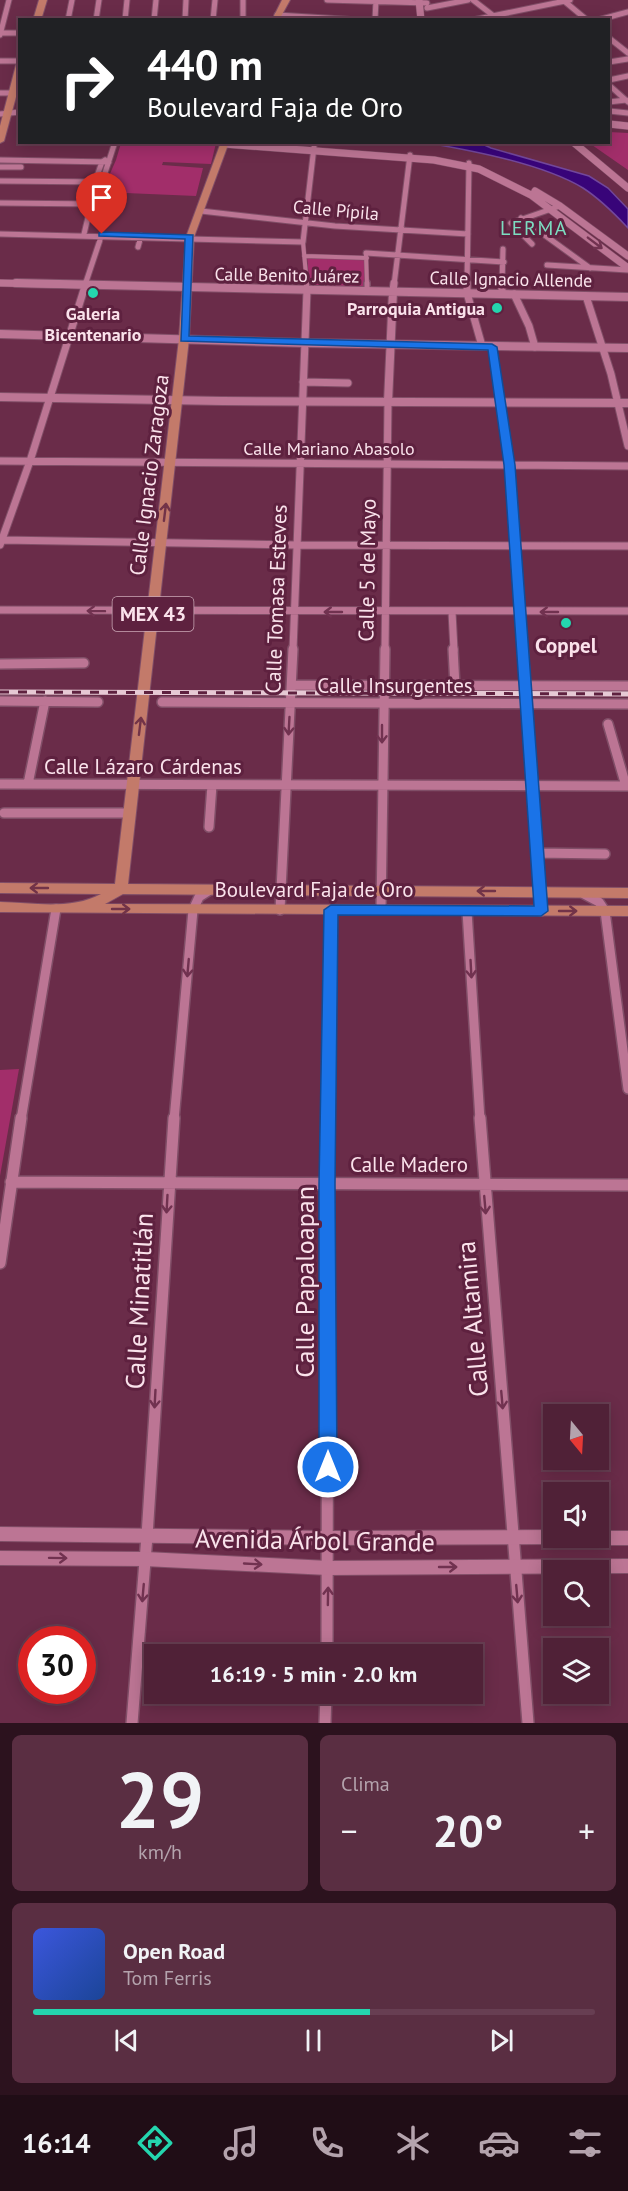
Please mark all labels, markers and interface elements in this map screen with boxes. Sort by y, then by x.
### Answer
text: 440 m [147,37,263,92]
icon: right [48,42,126,120]
text: Boulevard Faja de Oro [147,90,403,124]
pin [76,172,127,234]
icon: arrive [85,181,118,214]
street label: Calle Pípila [292,195,380,225]
district label: LERMA [500,215,568,241]
one-way arrow [587,236,603,249]
street label: Calle Benito Juárez [214,262,360,288]
street label: Calle Ignacio Allende [429,266,593,292]
marker: Galería Bicentenario [86,286,100,300]
place label: Parroquia Antigua [347,297,485,320]
marker: Parroquia Antigua [490,301,504,315]
place label: Galería Bicentenario [45,302,142,346]
street label: Calle Ignacio Zaragoza [123,373,175,577]
street label: Calle Mariano Abasolo [243,437,415,460]
street label: Calle 5 de Mayo [352,498,382,642]
one-way arrow [160,502,171,522]
street label: Calle Tomasa Esteves [259,504,293,694]
road number: MEX 43 [112,597,194,631]
one-way arrow [86,605,106,617]
one-way arrow [323,606,343,618]
one-way arrow [539,606,559,618]
marker: Coppel [559,616,573,630]
place label: Coppel [535,632,598,659]
street label: Calle Insurgentes [317,672,473,699]
one-way arrow [284,716,295,736]
one-way arrow [135,717,146,737]
one-way arrow [376,723,388,743]
street label: Calle Lázaro Cárdenas [44,753,242,780]
street label: Boulevard Faja de Oro [215,876,414,903]
one-way arrow [29,882,49,894]
one-way arrow [476,885,496,897]
one-way arrow [111,903,131,915]
one-way arrow [558,905,578,917]
one-way arrow [182,957,193,977]
one-way arrow [465,958,476,978]
street label: Calle Madero [350,1151,468,1178]
street label: Calle Papaloapan [288,1186,321,1378]
one-way arrow [161,1194,172,1214]
one-way arrow [480,1195,491,1215]
street label: Calle Minatitlán [118,1212,160,1390]
street label: Calle Altamira [449,1240,495,1398]
one-way arrow [150,1388,161,1408]
one-way arrow [497,1389,508,1409]
north arrow [543,1404,609,1470]
map controls [543,1404,609,1704]
position arrow [296,1435,360,1499]
button: sound [543,1482,609,1548]
street label: Avenida Árbol Grande [195,1521,435,1559]
one-way arrow [48,1552,68,1564]
one-way arrow [243,1559,263,1570]
button: search [543,1560,609,1626]
one-way arrow [438,1561,458,1573]
one-way arrow [137,1583,148,1603]
one-way arrow [512,1584,523,1604]
one-way arrow [322,1587,334,1607]
speed limit sign: 30 [18,1626,96,1704]
button: layers [543,1638,609,1704]
text: 16:19 · 5 min · 2.0 km [210,1660,417,1688]
text: 29 [116,1749,204,1850]
text: Clima [341,1771,390,1797]
text: 20° [433,1801,503,1859]
text: − [341,1809,358,1852]
text: + [578,1809,595,1852]
text: km/h [138,1839,182,1865]
text: Open Road [123,1937,225,1965]
text: Tom Ferris [123,1965,212,1991]
icon: previous [110,2024,143,2057]
icon: pause [297,2024,330,2057]
icon: next [485,2024,518,2057]
icon: directions [134,2122,176,2164]
icon: music [220,2122,262,2164]
icon: phone [306,2122,348,2164]
icon: climate [392,2122,434,2164]
icon: car [478,2122,520,2164]
icon: filters [564,2122,606,2164]
text: 16:14 [22,2126,90,2160]

